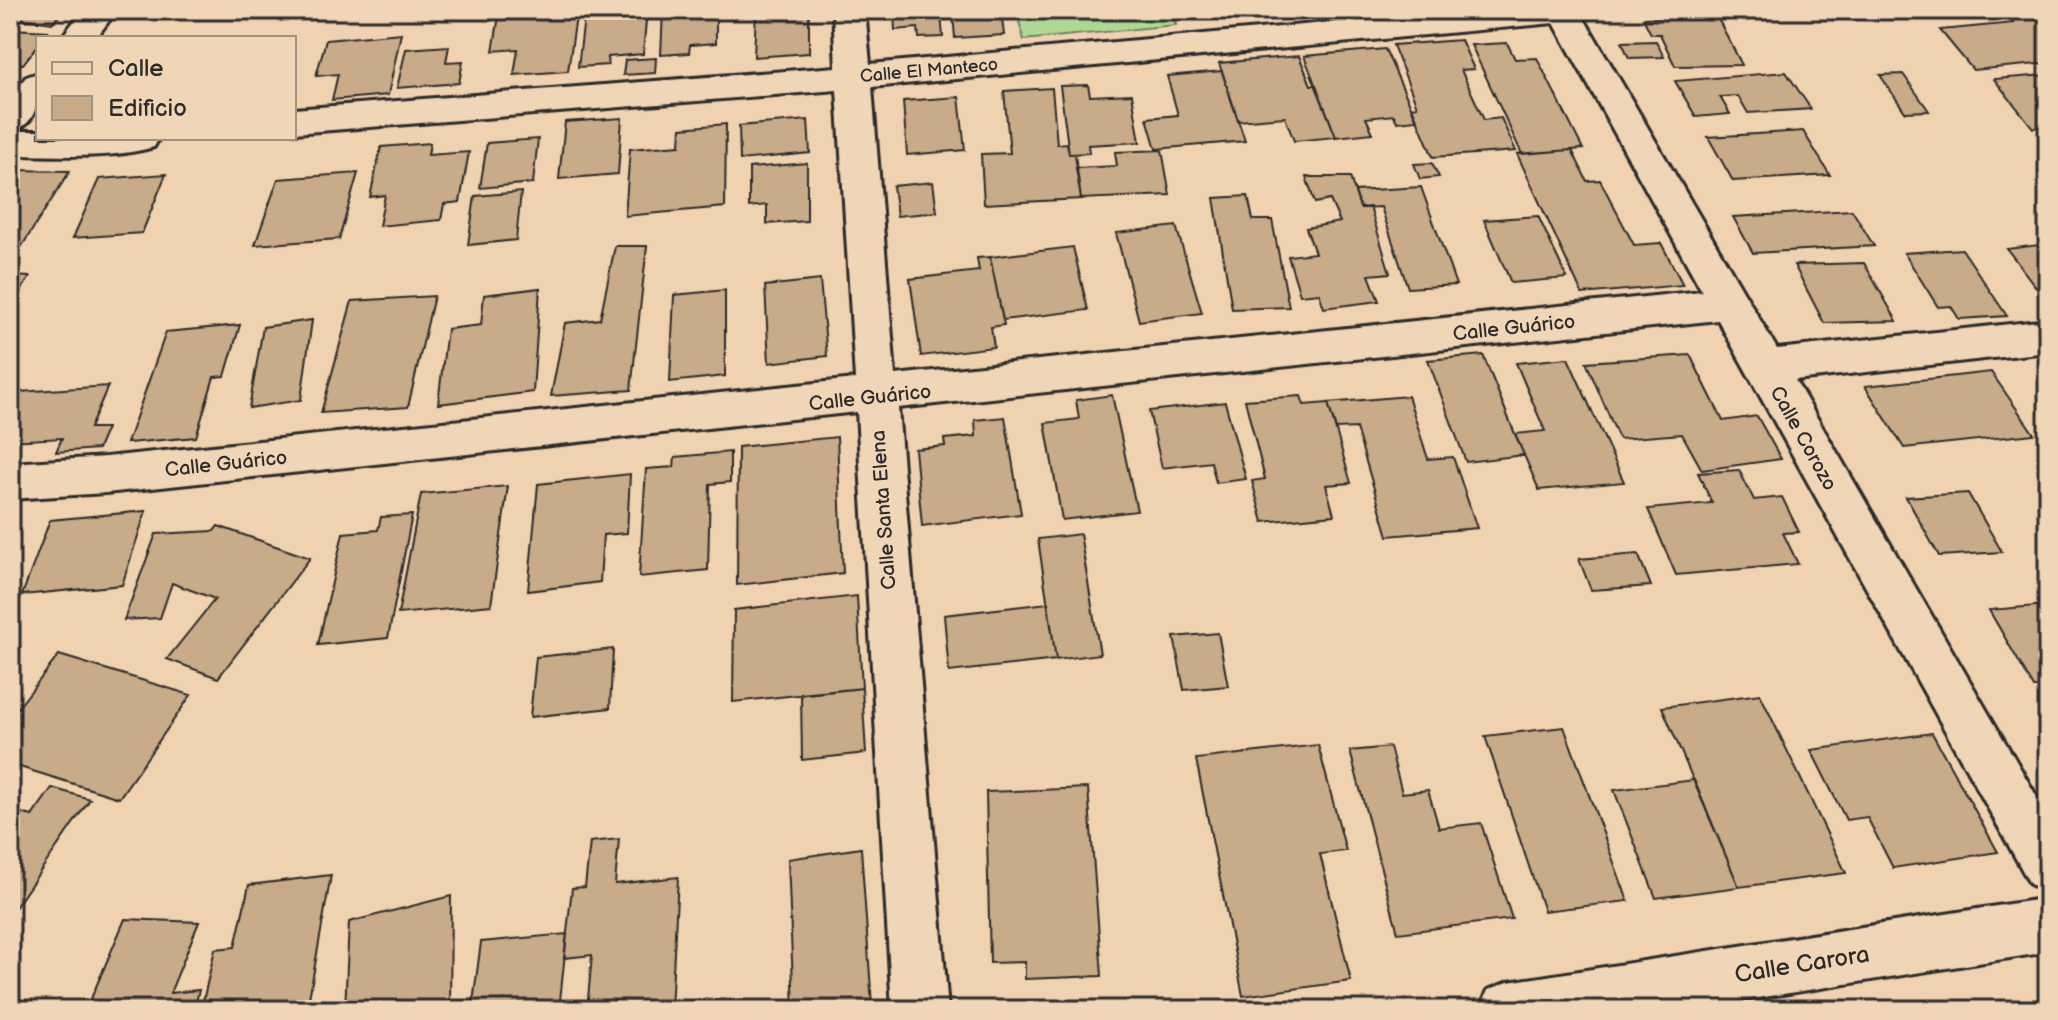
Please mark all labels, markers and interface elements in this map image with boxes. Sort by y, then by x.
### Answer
legend [36,36,296,140]
text: Calle [108,54,163,83]
street label: Calle El Manteco [859,54,999,87]
text: Edificio [108,94,187,123]
street label: Calle Guárico [1452,310,1576,346]
street label: Calle Guárico [808,380,932,416]
street label: Calle Corozo [1765,382,1842,495]
street label: Calle Santa Elena [866,429,902,591]
street label: Calle Guárico [164,446,288,482]
street label: Calle Carora [1733,940,1872,989]

